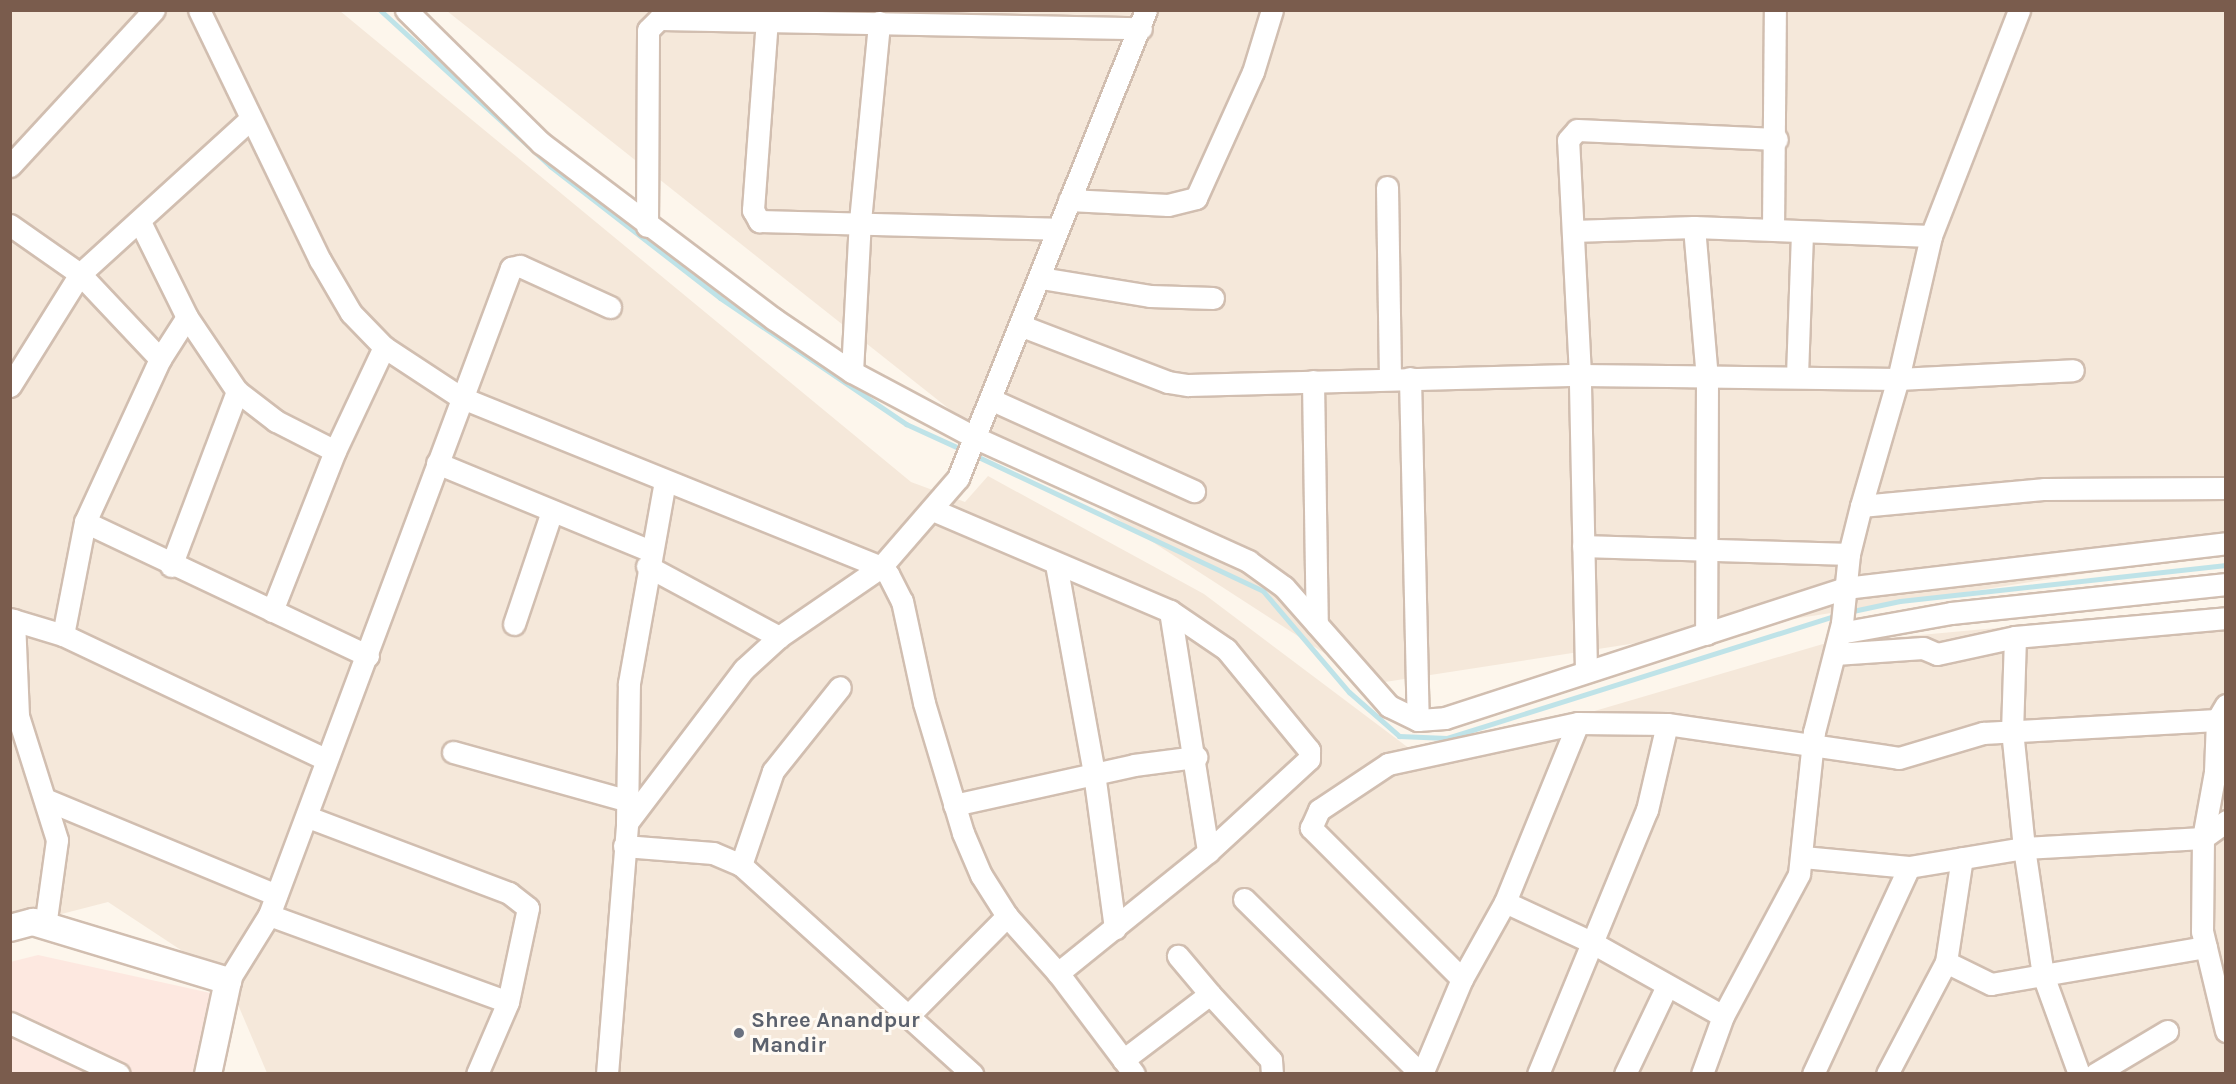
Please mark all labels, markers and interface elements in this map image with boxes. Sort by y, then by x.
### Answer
place label: Shree Anandpur Mandir [751,1007,920,1058]
marker: Shree Anandpur Mandir [732,1026,746,1040]

